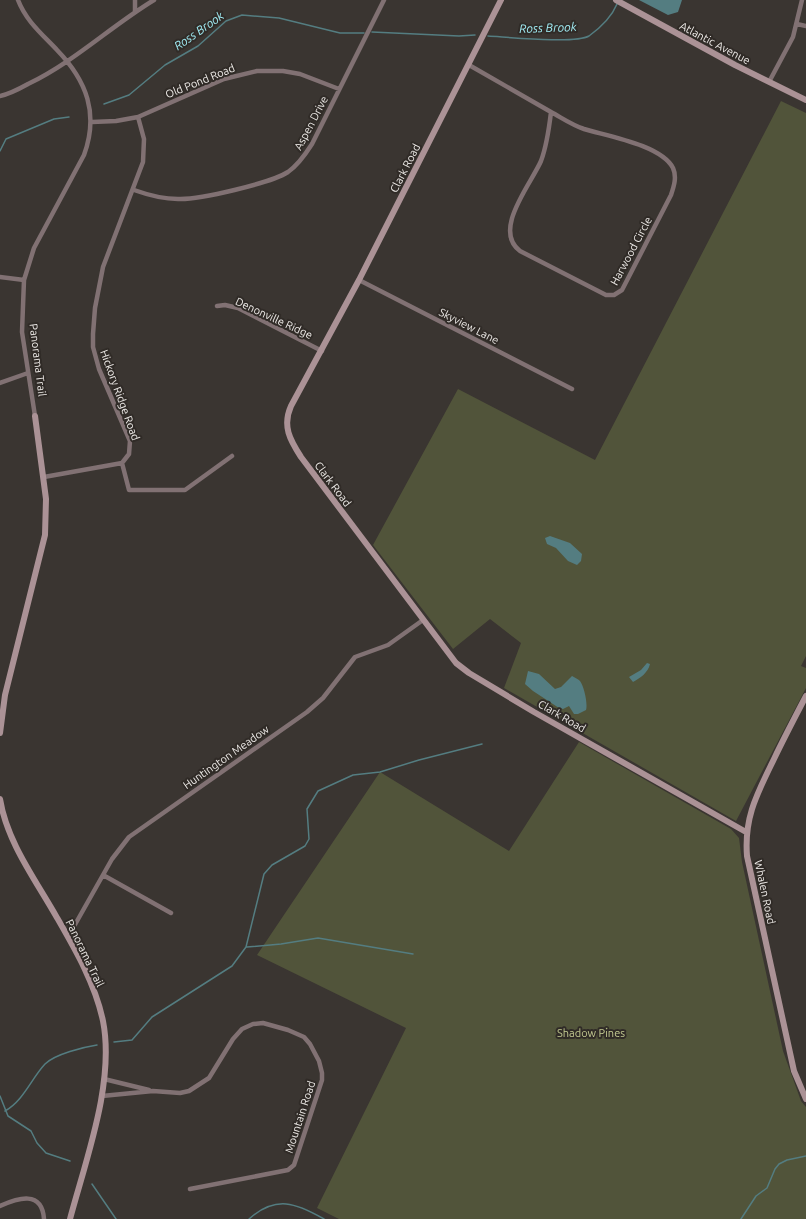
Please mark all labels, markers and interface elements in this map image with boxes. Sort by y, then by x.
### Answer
water label: Ross Brook [171,8,227,52]
street label: Atlantic Avenue [678,19,752,67]
water label: Ross Brook [519,20,578,35]
street label: Old Pond Road [164,62,236,100]
street label: Aspen Drive [292,94,330,152]
street label: Clark Road [388,142,422,194]
street label: Harwood Circle [608,215,654,287]
street label: Denonville Ridge [234,295,314,341]
street label: Skyview Lane [437,306,501,346]
street label: Panorama Trail [28,323,48,397]
street label: Hickory Ridge Road [98,348,142,442]
street label: Clark Road [312,459,354,509]
street label: Clark Road [536,698,588,734]
street label: Huntington Meadow [181,723,272,791]
street label: Whalen Road [752,859,778,925]
street label: Panorama Trail [64,917,107,989]
park label: Shadow Pines [557,1027,625,1039]
street label: Mountain Road [283,1079,317,1155]

